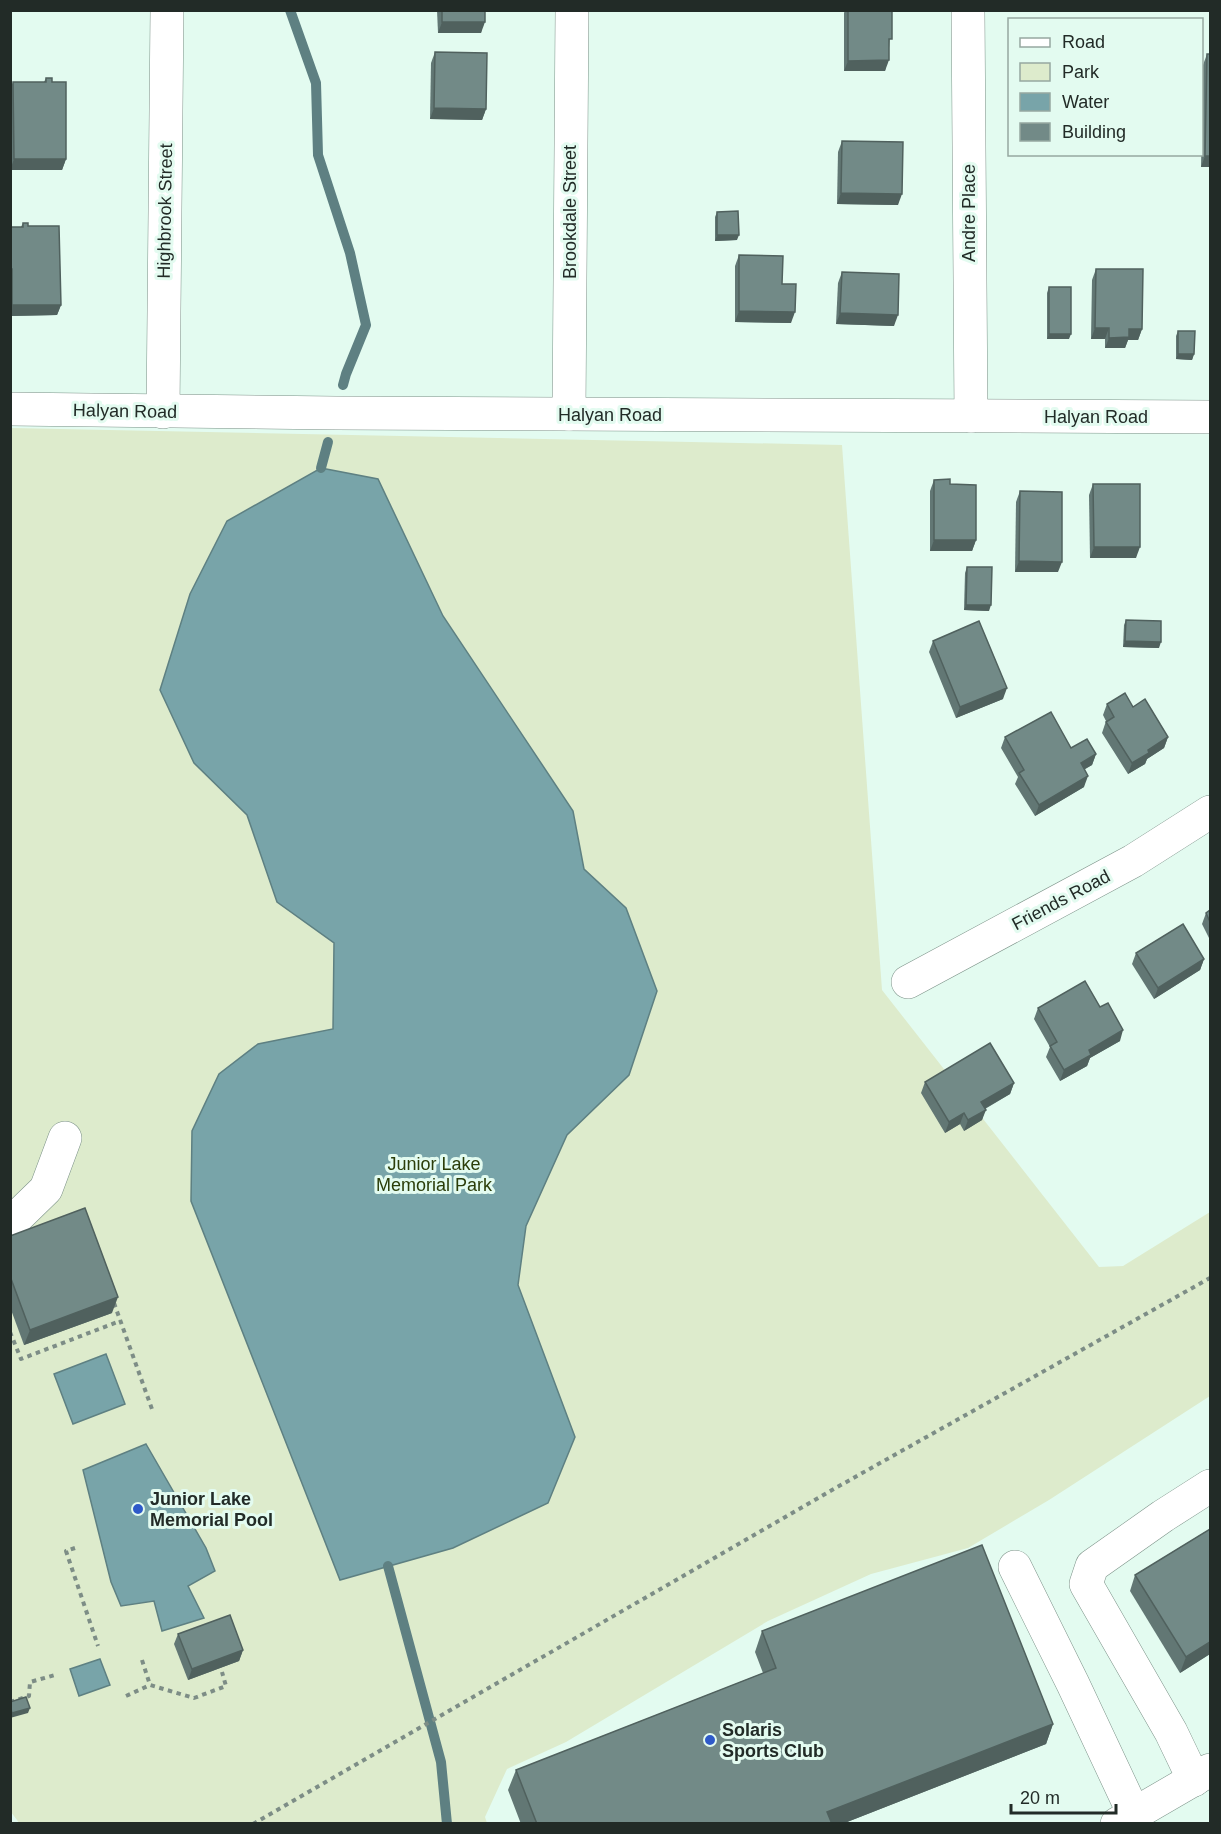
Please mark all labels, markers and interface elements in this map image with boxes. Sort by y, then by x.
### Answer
legend [1008,18,1203,156]
text: Road [1062,32,1105,52]
text: Park [1062,62,1100,82]
text: Water [1062,92,1109,112]
text: Building [1062,122,1126,142]
street label: Highbrook Street [154,143,176,279]
street label: Brookdale Street [560,145,580,279]
street label: Andre Place [959,164,979,262]
street label: Halyan Road [73,400,177,422]
street label: Halyan Road [558,405,662,425]
street label: Halyan Road [1044,407,1148,427]
street label: Friends Road [1009,866,1113,934]
park label: Junior Lake Memorial Park [376,1154,493,1195]
place label: Junior Lake Memorial Pool [150,1489,273,1530]
marker: Junior Lake Memorial Pool [131,1502,145,1516]
place label: Solaris Sports Club [722,1720,824,1761]
marker: Solaris Sports Club [703,1733,717,1747]
scale bar [1011,1777,1116,1815]
text: 20 m [1020,1788,1060,1808]

